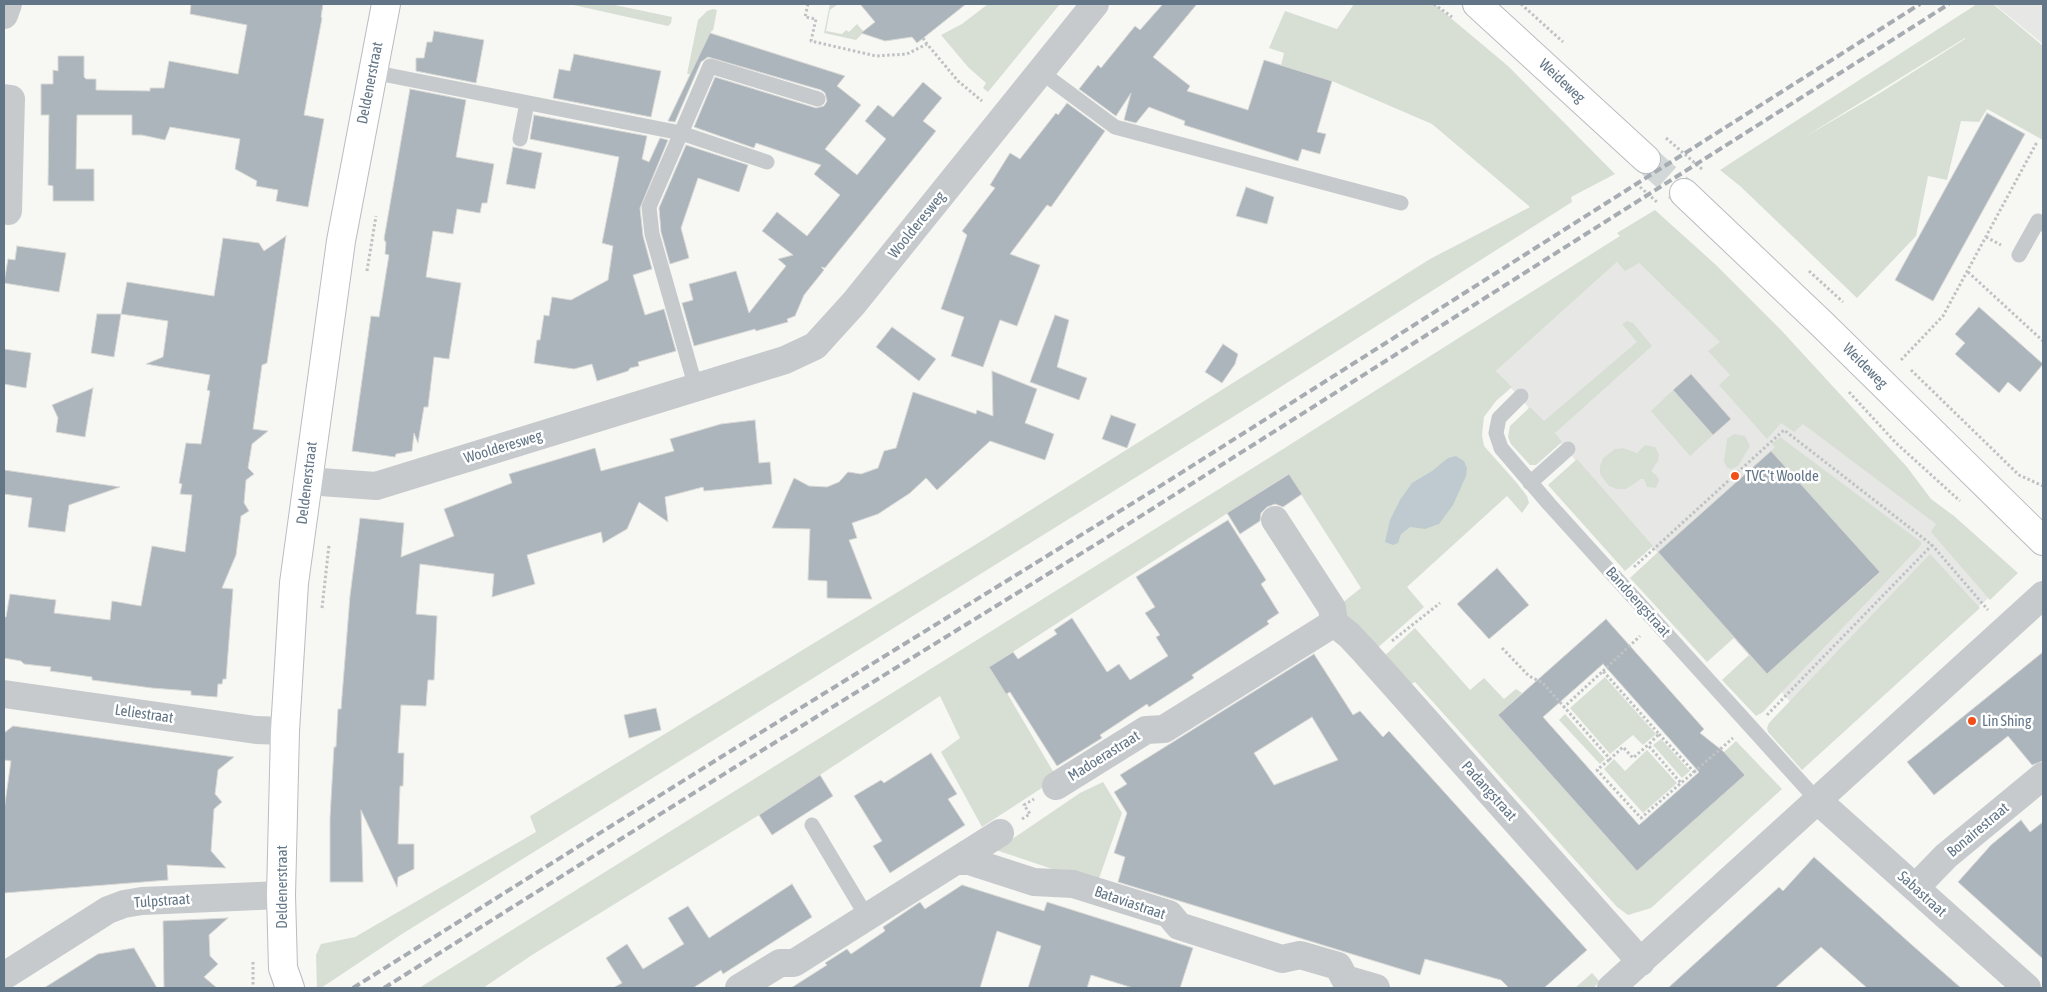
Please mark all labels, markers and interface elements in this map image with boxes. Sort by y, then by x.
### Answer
street label: Deldenerstraat [353,40,387,126]
street label: Weideweg [1535,55,1589,107]
street label: Woolderesweg [885,188,949,262]
street label: Weideweg [1839,340,1891,392]
street label: Woolderesweg [462,427,544,467]
street label: Deldenerstraat [293,440,321,526]
place label: TVC 't Woolde [1745,467,1819,485]
marker: TVC 't Woolde [1729,470,1741,482]
street label: Bandoengstraat [1602,563,1674,641]
street label: Leliestraat [114,701,174,727]
place label: Lin Shing [1982,712,2031,730]
marker: Lin Shing [1966,715,1978,727]
street label: Madoerastraat [1065,727,1143,785]
street label: Padangstraat [1458,758,1520,824]
street label: Bonairestraat [1943,799,2013,861]
street label: Deldenerstraat [273,845,291,929]
street label: Sabastraat [1894,867,1950,921]
street label: Bataviastraat [1092,882,1168,924]
street label: Tulpstraat [133,890,191,912]

